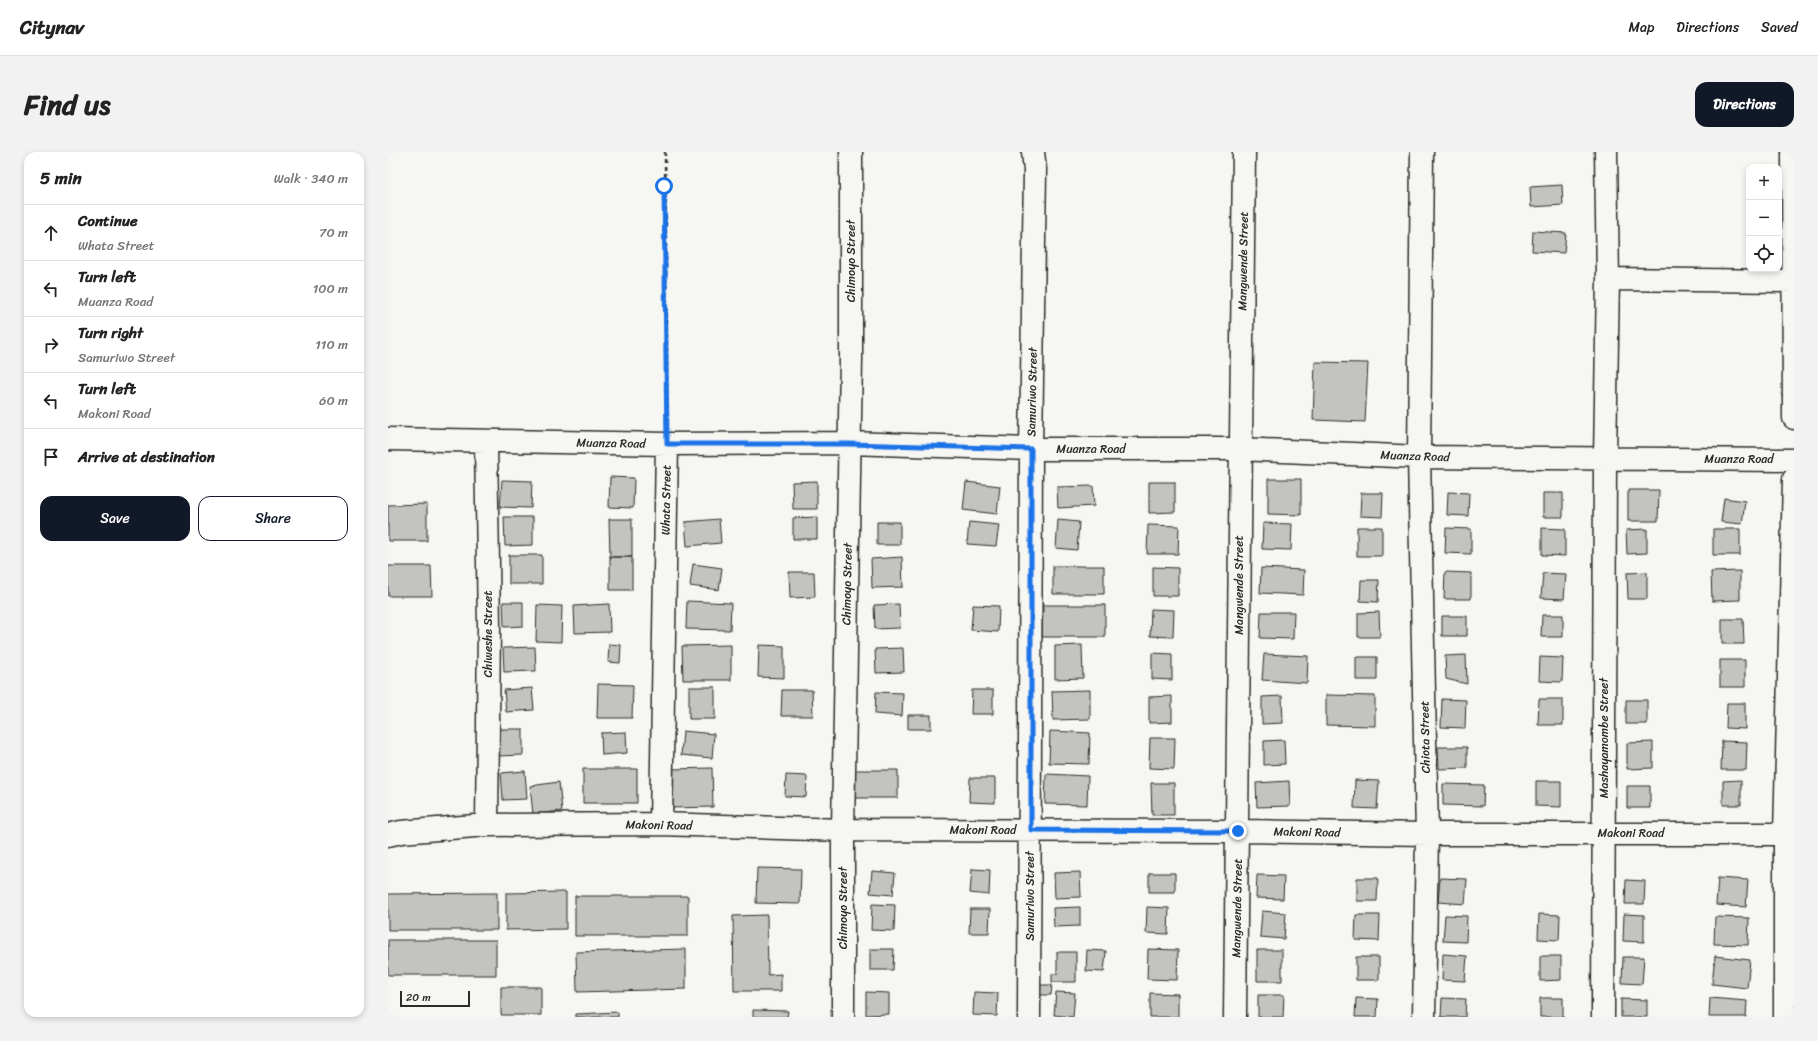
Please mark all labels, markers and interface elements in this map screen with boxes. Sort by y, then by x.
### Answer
text: Citynav [20,11,84,44]
text: Map [1628,15,1654,40]
text: Directions [1676,15,1739,40]
text: Saved [1761,15,1798,40]
text: Find us [24,80,111,129]
button: Directions [1695,82,1794,127]
text: 5 min [40,163,82,193]
map controls [1746,164,1782,272]
button: + [1746,164,1782,200]
text: Walk · 340 m [274,167,348,190]
route start [655,177,673,195]
button: − [1746,200,1782,236]
text: Continue [78,208,138,234]
street label: Mangwende Street [1231,211,1255,311]
street label: Chimoyo Street [840,219,862,302]
text: 70 m [319,221,348,244]
icon: ahead [40,222,62,244]
text: Whata Street [78,234,154,257]
button: locate [1746,236,1782,272]
text: Turn left [78,264,136,290]
text: 100 m [313,277,348,300]
icon: left [40,278,62,300]
text: Muanza Road [78,290,153,313]
text: Turn right [78,320,143,346]
text: 110 m [315,333,348,356]
icon: right [40,334,62,356]
text: Samuriwo Street [78,346,175,369]
street label: Samuriwo Street [1020,346,1044,437]
text: Turn left [78,376,136,402]
text: 60 m [319,389,348,412]
icon: left [40,390,62,412]
text: Makoni Road [78,402,151,425]
street label: Muanza Road [576,431,647,455]
street label: Muanza Road [1056,438,1126,460]
text: Arrive at destination [78,444,215,470]
street label: Muanza Road [1380,444,1451,468]
icon: arrive [40,446,62,468]
street label: Muanza Road [1704,448,1774,470]
street label: Whata Street [654,465,678,535]
button: Save [40,496,190,541]
button: Share [198,496,348,541]
street label: Mangwende Street [1228,535,1250,635]
street label: Chimoyo Street [835,541,859,625]
street label: Chiweshe Street [477,591,499,677]
street label: Mashayamombe Street [1593,677,1615,798]
street label: Chiota Street [1413,701,1437,773]
street label: Makoni Road [625,813,693,837]
street label: Makoni Road [950,819,1017,841]
street label: Makoni Road [1273,820,1341,844]
route end [1229,822,1247,840]
street label: Makoni Road [1598,822,1665,844]
street label: Samuriwo Street [1019,850,1041,941]
street label: Mangwende Street [1225,858,1249,958]
street label: Chimoyo Street [832,866,854,949]
text: 20 m [406,988,431,1007]
scale bar [400,989,470,1008]

